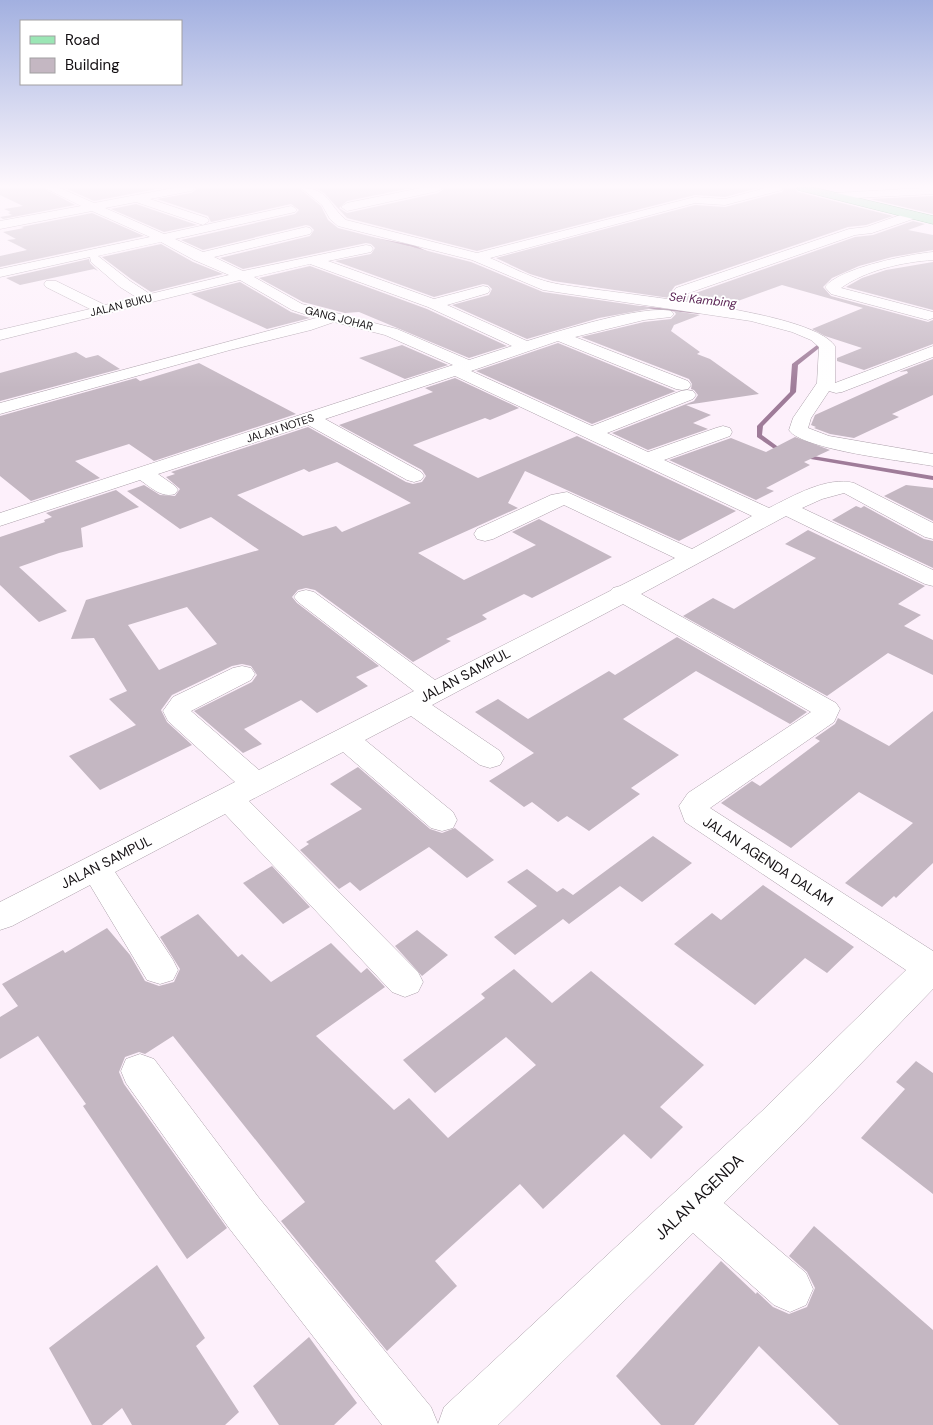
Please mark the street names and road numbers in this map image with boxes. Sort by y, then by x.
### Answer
street label: JALAN BUKU [88,291,154,319]
street label: GANG JOHAR [303,303,375,333]
street label: JALAN NOTES [244,410,316,446]
street label: JALAN SAMPUL [417,644,513,706]
street label: JALAN AGENDA DALAM [700,812,836,910]
street label: JALAN SAMPUL [57,831,155,893]
street label: JALAN AGENDA [650,1149,748,1245]

